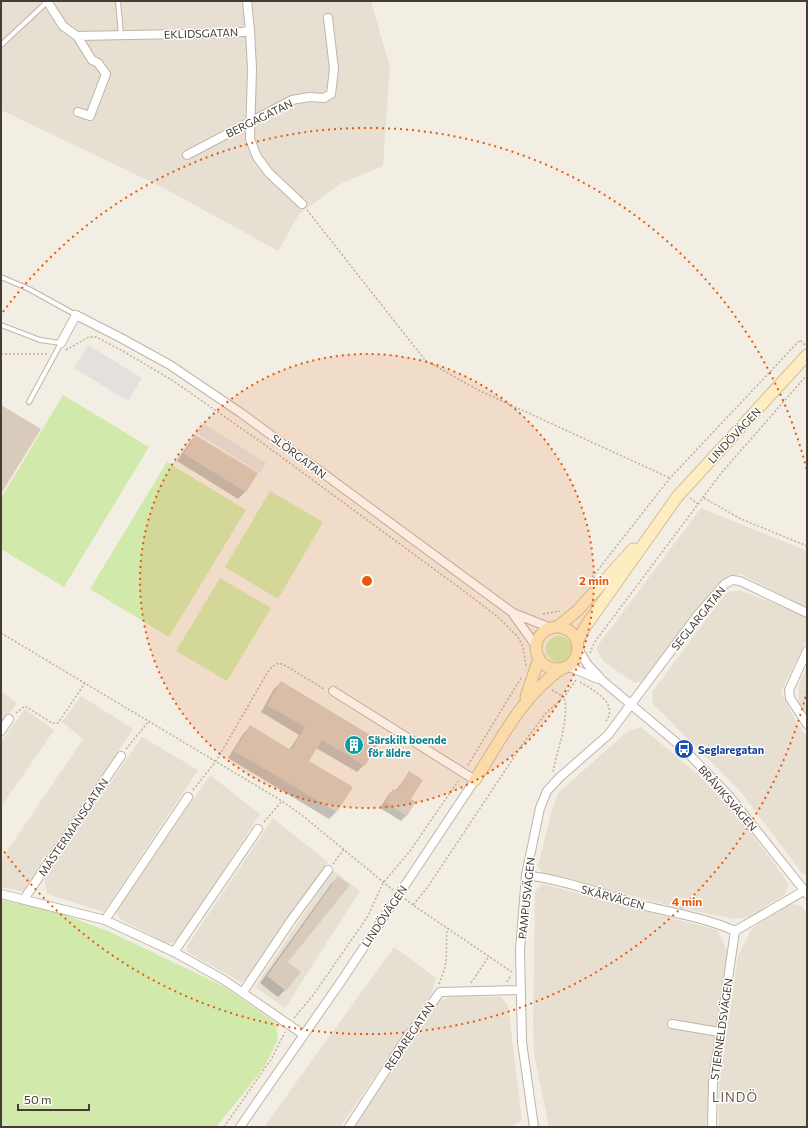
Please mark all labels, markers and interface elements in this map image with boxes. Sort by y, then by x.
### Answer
street label: EKLIDSGATAN [164,25,238,41]
street label: BERGAGATAN [223,96,295,140]
street label: LINDÖVÄGEN [704,404,763,466]
street label: SLÖRGATAN [269,430,330,481]
text: 2 min [579,573,609,587]
centre of rings [360,574,374,588]
street label: SEGLARGATAN [668,583,728,653]
place label: Särskilt boende för äldre [368,733,447,759]
building icon: Särskilt boende för äldre [343,734,365,756]
bus stop icon: Seglaregatan [673,738,695,760]
place label: Seglaregatan [698,743,764,756]
street label: BRÅVIKSVÄGEN [696,762,761,833]
street label: MÄSTERMANSGATAN [35,775,111,878]
street label: PAMPUSVÄGEN [514,856,537,940]
street label: SKÅRVÄGEN [580,881,647,912]
street label: LINDÖVÄGEN [358,882,409,949]
text: 4 min [672,894,702,908]
street label: STJERNELDSVÄGEN [706,977,736,1081]
street label: REDAREGATAN [381,999,437,1073]
scale bar [18,1086,89,1112]
district label: LINDÖ [712,1089,758,1105]
text: 50 m [24,1092,52,1106]

